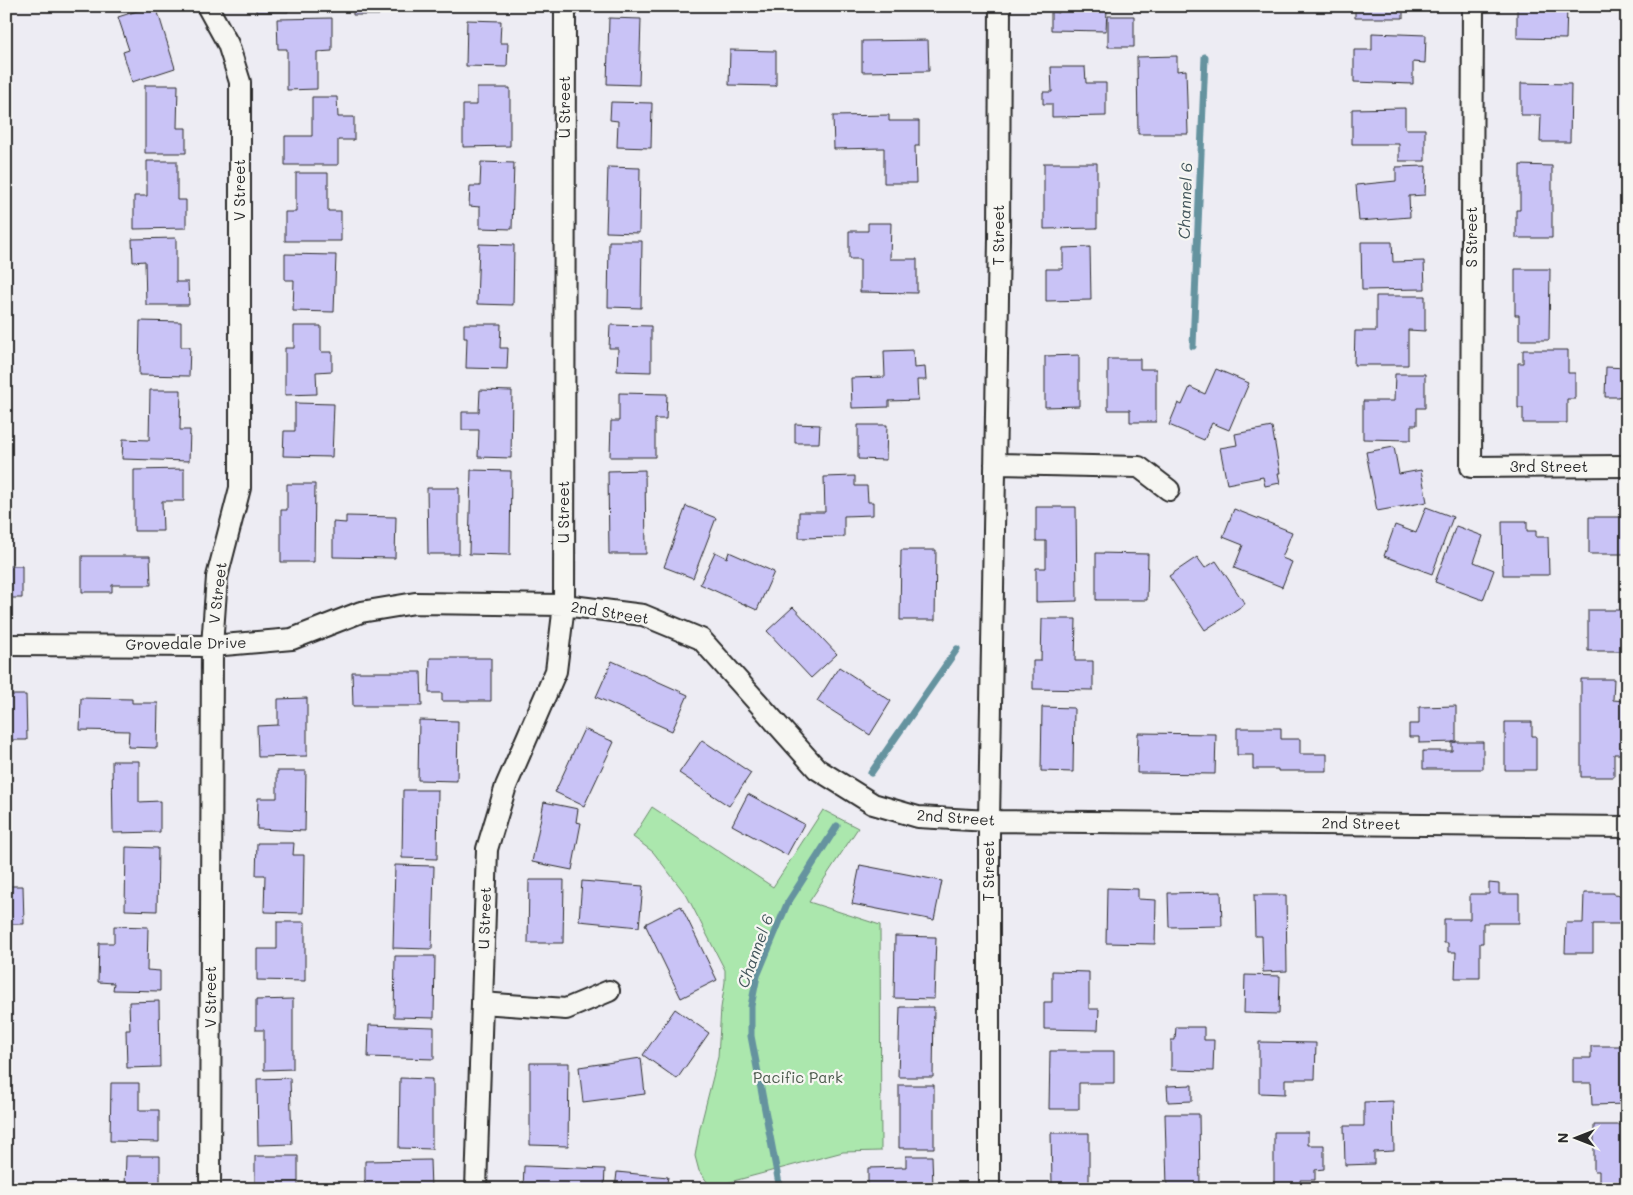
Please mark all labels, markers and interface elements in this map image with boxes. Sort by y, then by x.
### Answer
street label: U Street [554,76,574,138]
street label: V Street [229,159,249,221]
water label: Channel 6 [1173,162,1196,240]
street label: T Street [988,205,1008,265]
street label: S Street [1461,207,1481,268]
street label: 3rd Street [1510,456,1588,476]
street label: U Street [553,481,573,543]
street label: V Street [203,561,231,625]
street label: 2nd Street [570,596,651,628]
street label: Grovedale Drive [125,632,247,654]
street label: 2nd Street [916,804,996,830]
street label: 2nd Street [1321,812,1401,834]
street label: T Street [978,841,998,901]
street label: U Street [473,886,495,950]
water label: Channel 6 [732,911,778,991]
street label: V Street [200,966,220,1028]
park label: Pacific Park [753,1067,843,1087]
north arrow [1550,1112,1600,1162]
text: N [1553,1133,1572,1143]

